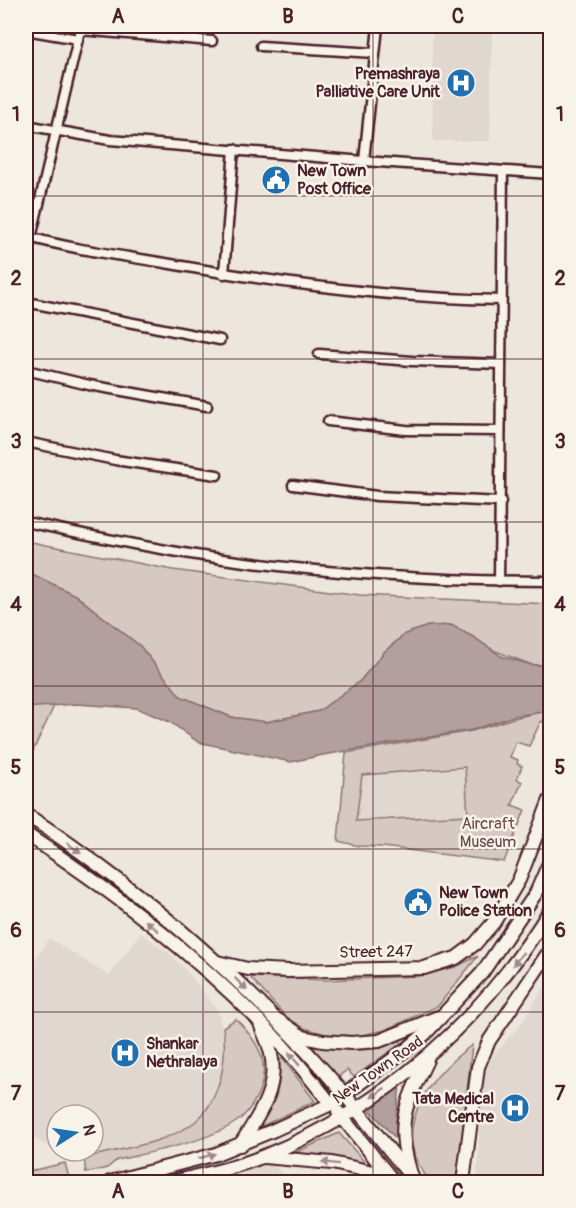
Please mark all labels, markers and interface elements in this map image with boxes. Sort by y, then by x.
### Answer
text: A [112,4,125,29]
text: B [282,4,294,29]
text: C [452,4,464,29]
place label: Premashraya Palliative Care Unit [316,64,441,102]
hospital icon: Premashraya Palliative Care Unit [445,67,477,99]
text: 1 [12,102,20,127]
text: 1 [556,102,564,127]
place label: New Town Post Office [297,161,372,199]
public building icon: New Town Post Office [260,164,292,196]
text: 2 [10,266,22,291]
text: 2 [554,266,566,291]
text: 3 [10,429,22,454]
text: 3 [554,429,566,454]
text: 4 [10,592,22,617]
text: 4 [554,592,566,617]
text: 5 [11,755,22,780]
text: 5 [555,755,566,780]
park label: Aircraft Museum [460,814,516,852]
one-way arrow [65,842,81,854]
place label: New Town Police Station [439,883,532,921]
public building icon: New Town Police Station [402,886,434,918]
text: 6 [10,918,22,943]
text: 6 [554,918,566,943]
one-way arrow [144,921,159,933]
street label: Street 247 [339,941,413,963]
one-way arrow [512,951,524,966]
one-way arrow [233,977,247,991]
street label: New Town Road [329,1031,427,1109]
place label: Shankar Nethralaya [146,1034,218,1072]
hospital icon: Shankar Nethralaya [109,1037,141,1069]
one-way arrow [288,1052,301,1067]
text: 7 [11,1081,22,1106]
text: 7 [555,1081,566,1106]
one-way arrow [370,1087,386,1098]
place label: Tata Medical Centre [411,1089,495,1127]
hospital icon: Tata Medical Centre [499,1092,531,1124]
north arrow [45,1103,105,1163]
text: N [78,1123,100,1138]
one-way arrow [198,1151,216,1160]
one-way arrow [321,1158,340,1168]
text: A [112,1179,125,1204]
text: B [282,1179,294,1204]
text: C [452,1179,464,1204]

